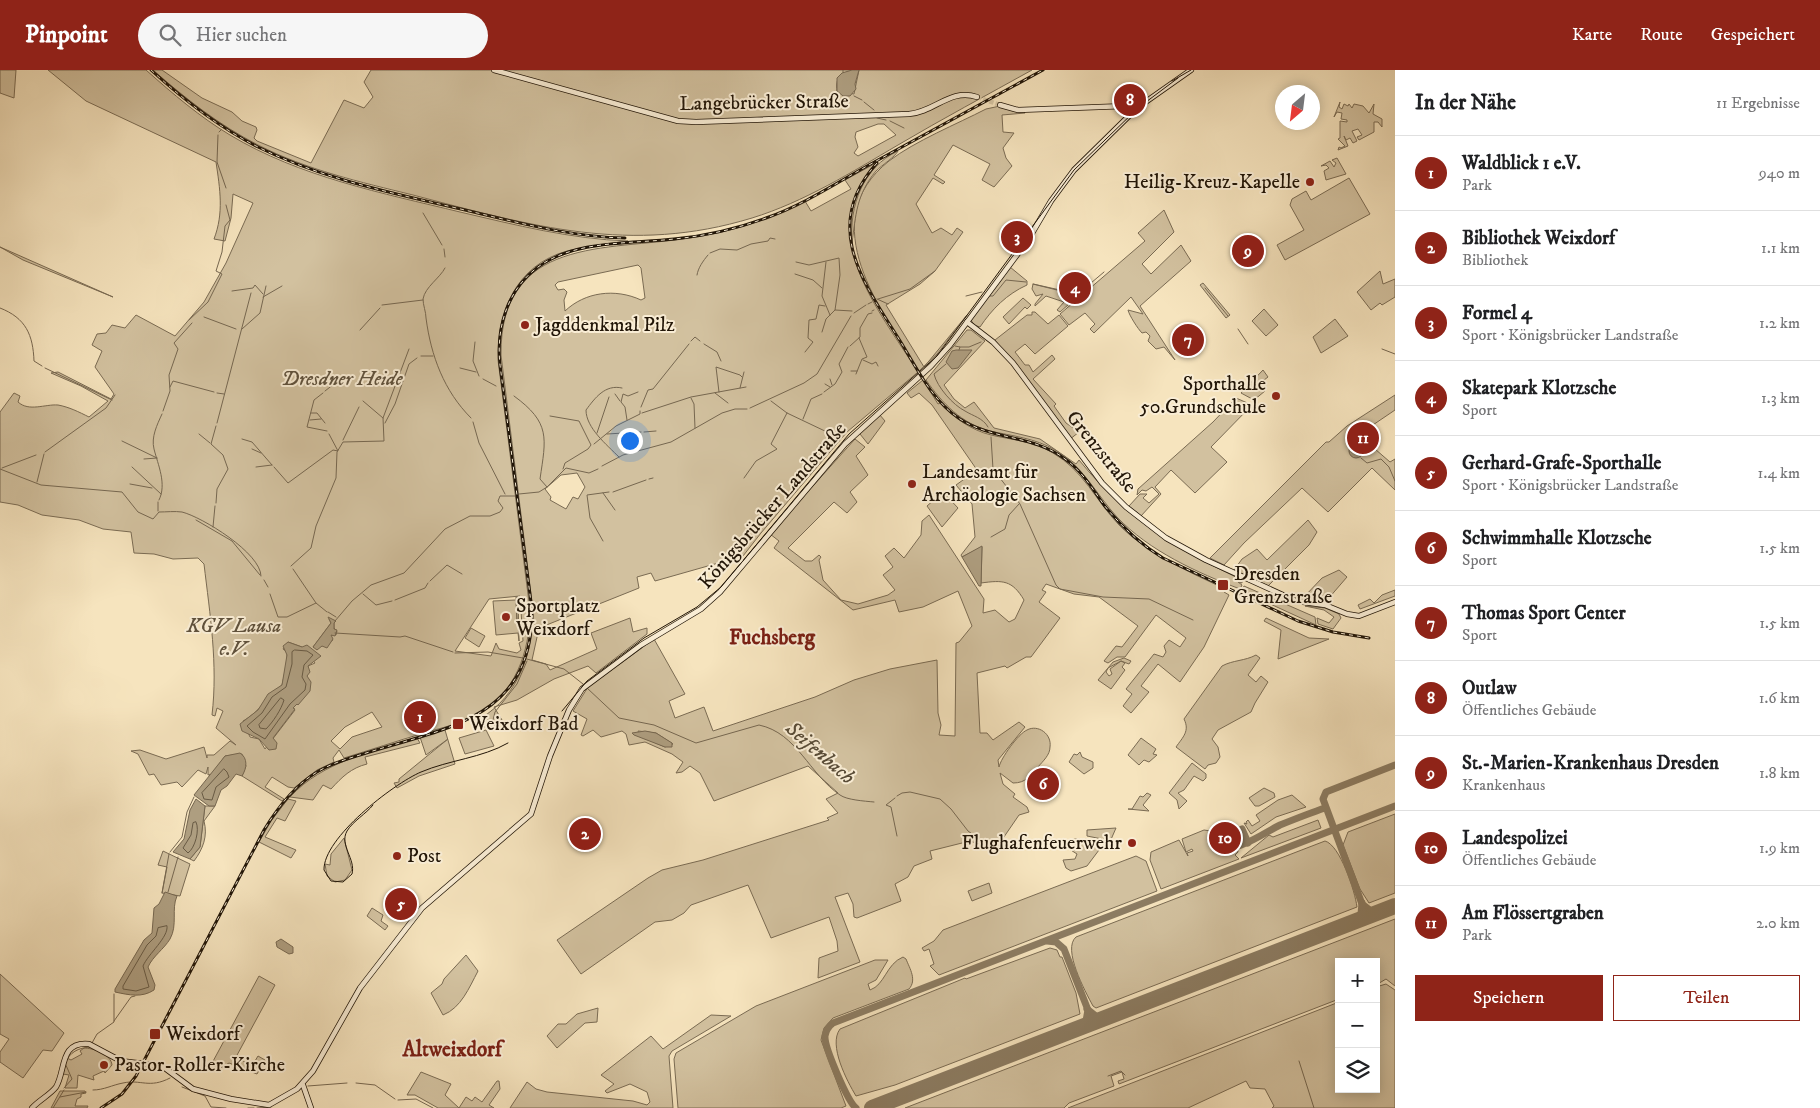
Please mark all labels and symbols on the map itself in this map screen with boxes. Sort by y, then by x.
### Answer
pin: 8 [1114,81,1146,119]
north arrow [1275,85,1320,130]
street label: Langebrücker Straße [679,89,849,117]
place label: Heilig-Kreuz-Kapelle [1124,170,1300,195]
marker: Heilig-Kreuz-Kapelle [1304,176,1316,188]
pin: 3 [1001,218,1033,256]
pin: 9 [1232,232,1264,270]
pin: 4 [1059,269,1091,307]
place label: Jagddenkmal Pilz [533,313,675,338]
marker: Jagddenkmal Pilz [519,319,531,331]
pin: 7 [1172,321,1204,359]
park label: Dresdner Heide [281,367,404,392]
place label: Sporthalle 50.Grundschule [1140,372,1266,420]
marker: Sporthalle 50.Grundschule [1270,390,1282,402]
street label: Grenzstraße [1060,406,1142,498]
street label: Königsbrücker Landstraße [694,417,852,595]
pin: 11 [1347,419,1379,457]
your location [617,428,643,454]
place label: Landesamt für Archäologie Sachsen [922,460,1087,508]
marker: Landesamt für Archäologie Sachsen [906,478,918,490]
place label: Dresden Grenzstraße [1234,562,1332,610]
marker: Dresden Grenzstraße [1216,578,1230,592]
place label: Sportplatz Weixdorf [515,594,600,642]
marker: Sportplatz Weixdorf [500,611,512,623]
park label: KGV Lausa e.V. [186,614,281,662]
district label: Fuchsberg [729,625,816,651]
pin: 1 [404,698,436,736]
place label: Weixdorf Bad [468,712,578,737]
water label: Seifenbach [779,715,860,790]
marker: Weixdorf Bad [451,717,465,731]
pin: 6 [1027,765,1059,803]
pin: 2 [569,815,601,853]
pin: 10 [1209,819,1241,857]
place label: Flughafenfeuerwehr [961,831,1123,856]
marker: Flughafenfeuerwehr [1126,837,1138,849]
place label: Post [407,844,441,869]
marker: Post [391,850,403,862]
pin: 5 [385,885,417,923]
place label: Weixdorf [165,1022,244,1047]
marker: Weixdorf [148,1027,162,1041]
district label: Altweixdorf [401,1037,505,1063]
place label: Pastor-Roller-Kirche [114,1053,285,1078]
marker: Pastor-Roller-Kirche [98,1059,110,1071]

